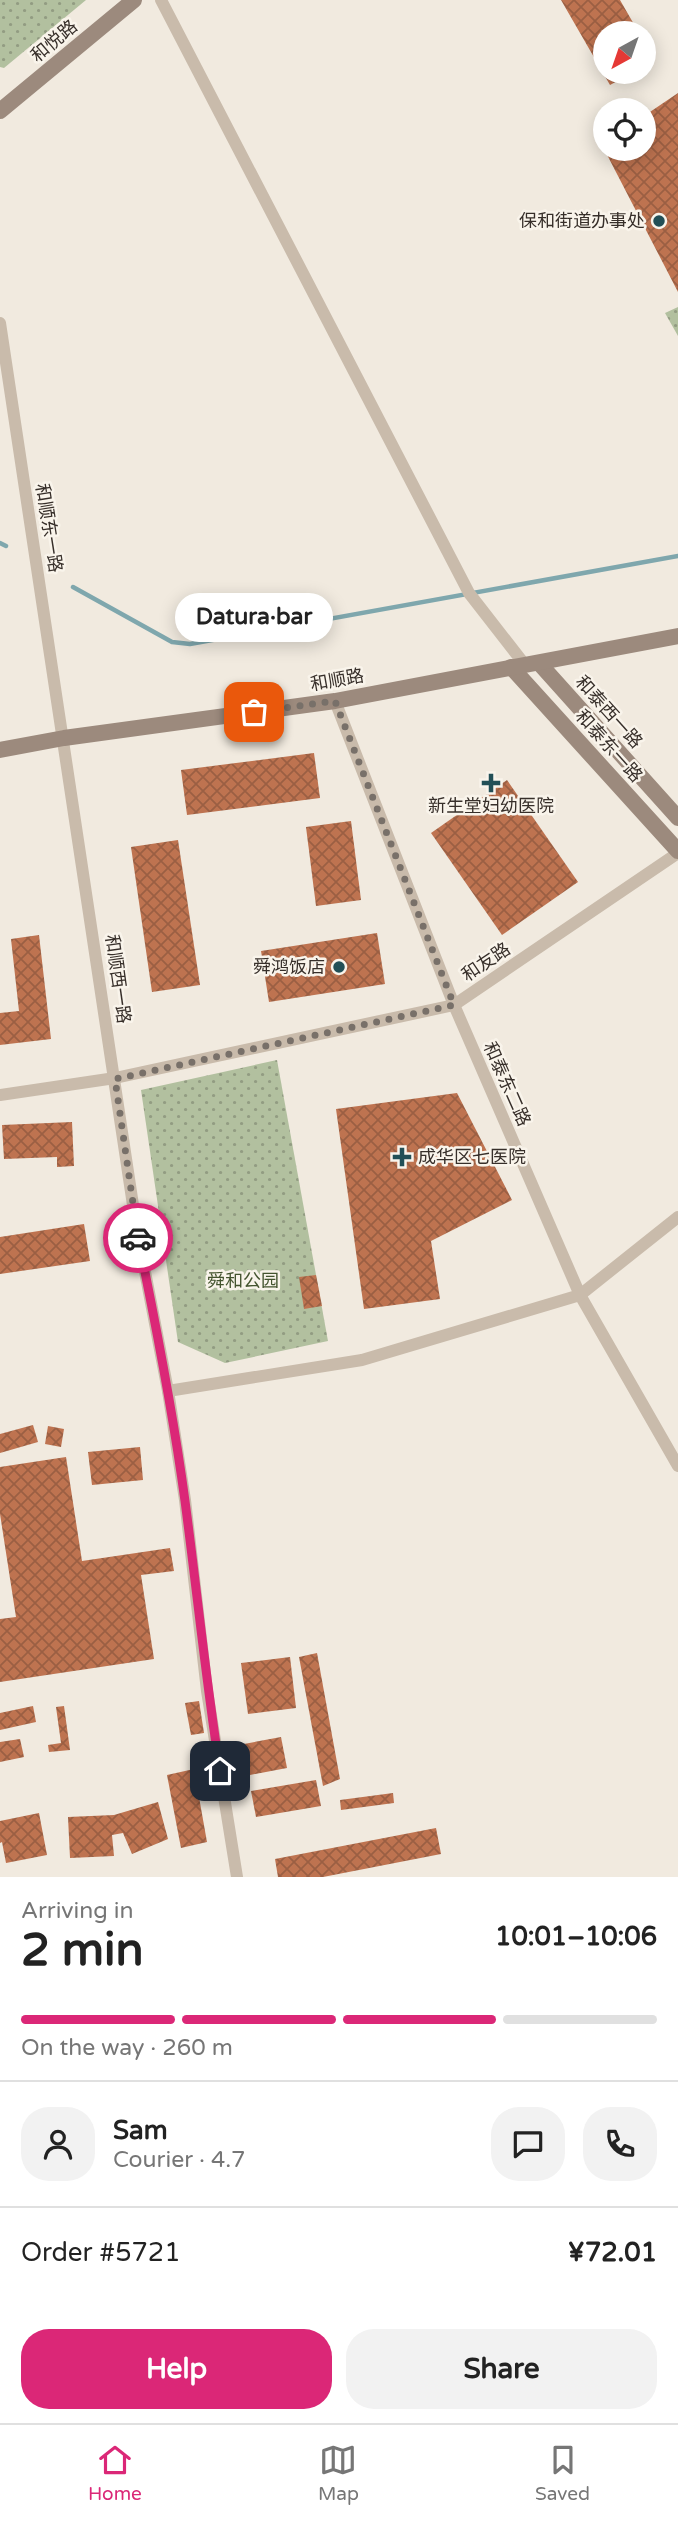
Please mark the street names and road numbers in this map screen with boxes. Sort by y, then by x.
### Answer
street label: 和悦路 [26,15,82,67]
street label: 和顺东一路 [31,482,67,574]
street label: 和顺路 [309,664,365,696]
street label: 和泰西一路 [571,671,647,753]
street label: 和泰东一路 [571,705,647,787]
street label: 和顺西一路 [101,933,135,1025]
street label: 和友路 [457,938,515,986]
street label: 和泰东二路 [479,1038,535,1130]

